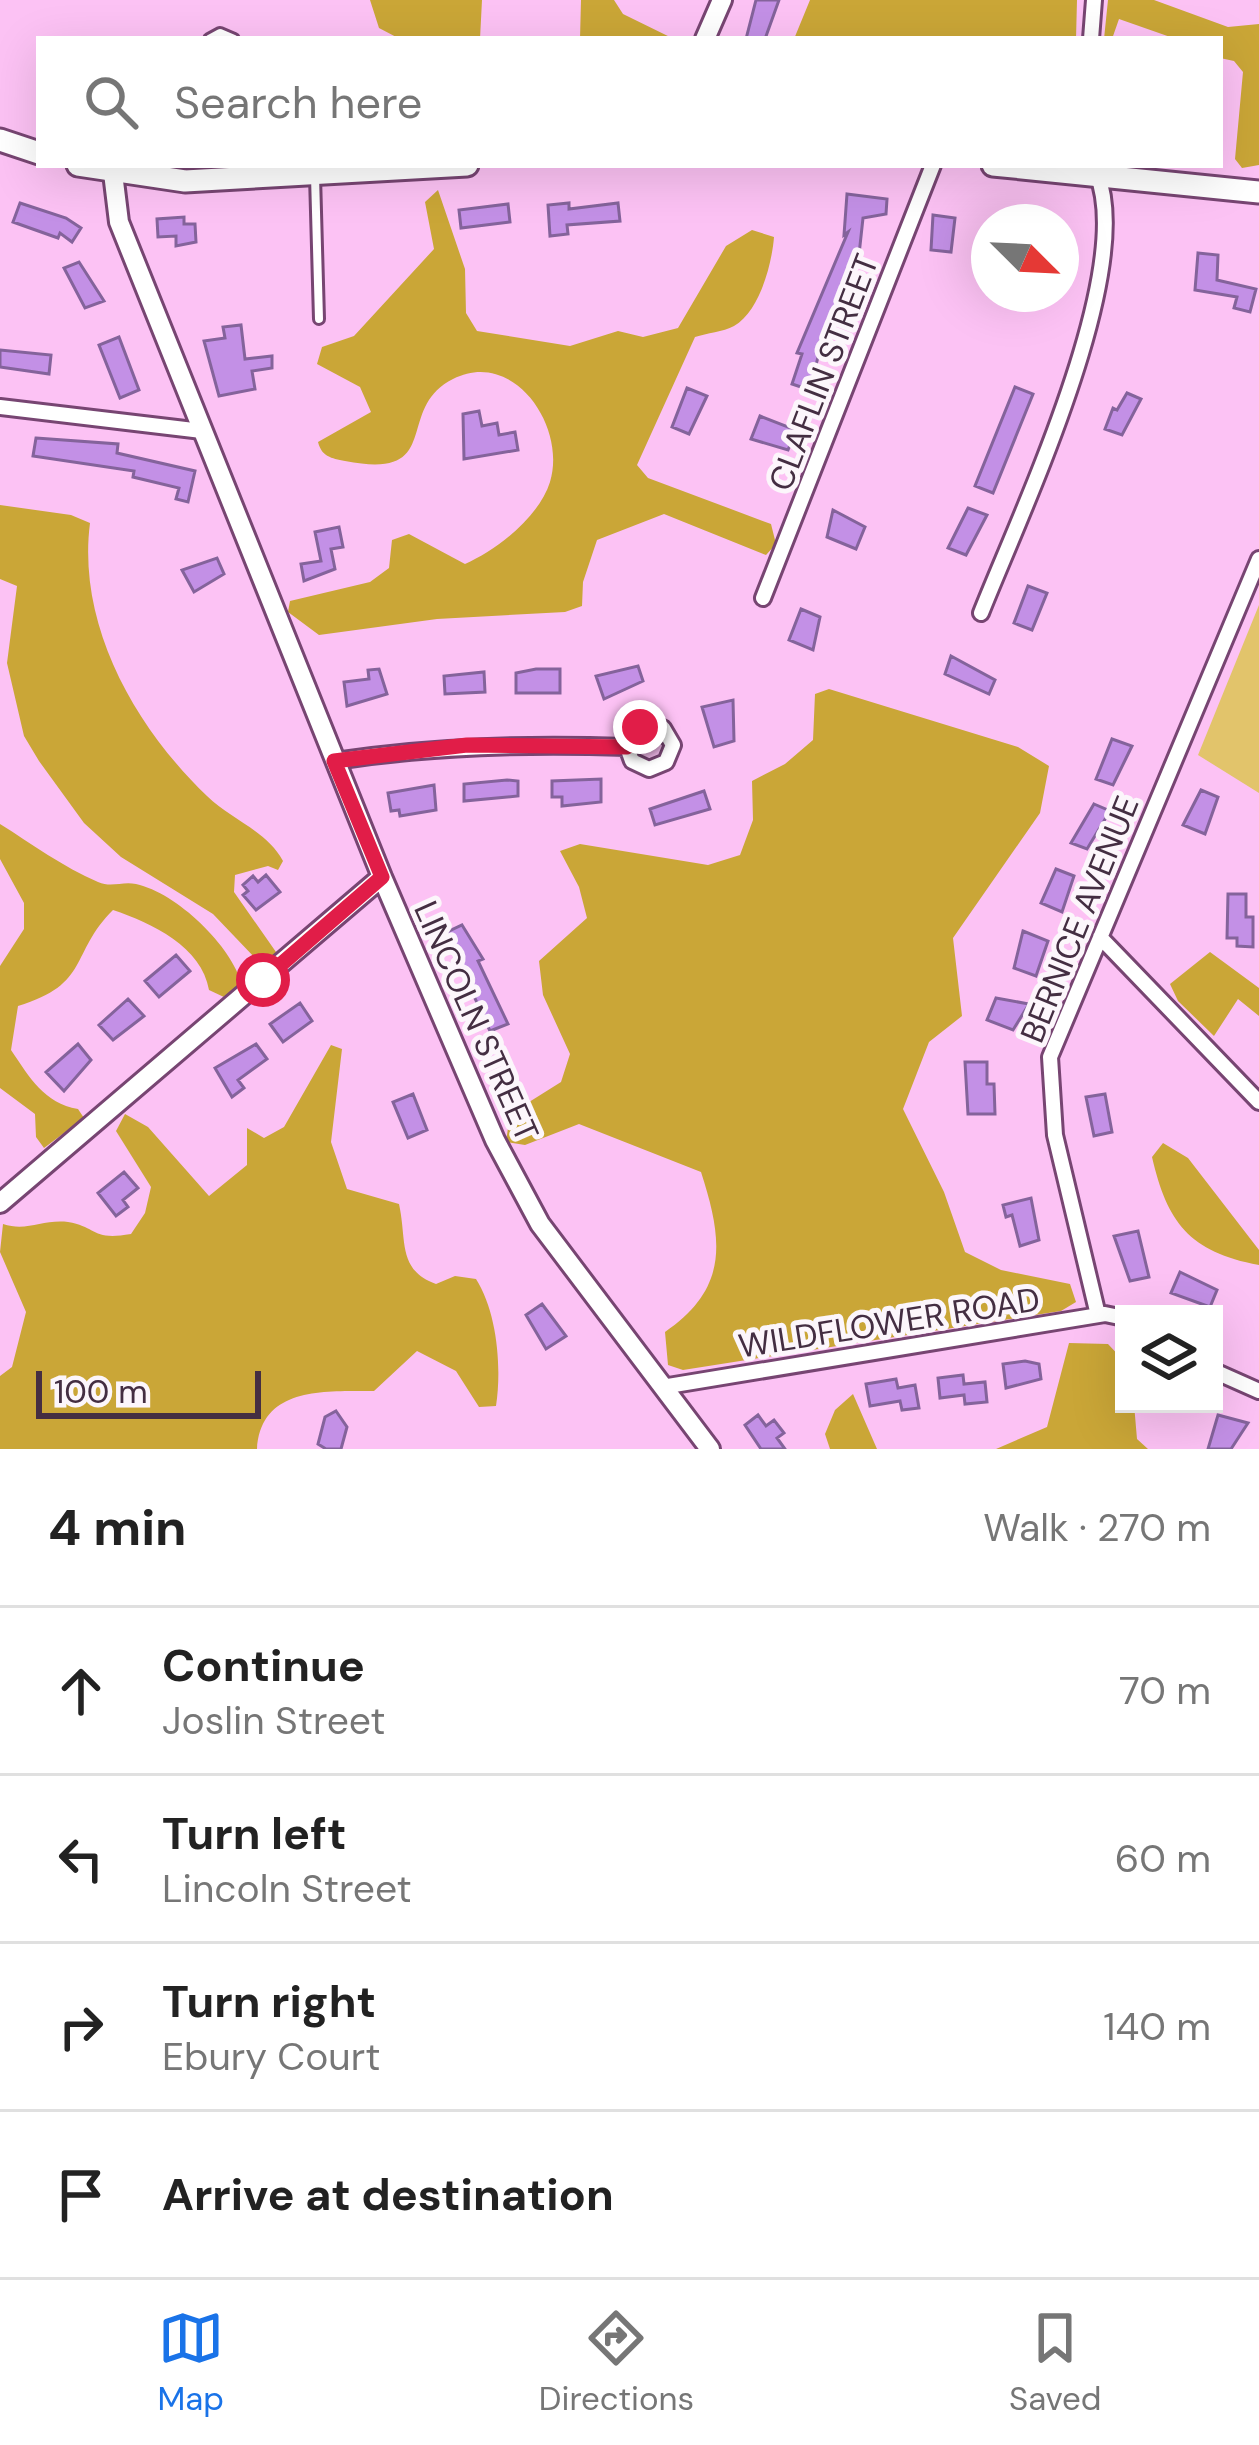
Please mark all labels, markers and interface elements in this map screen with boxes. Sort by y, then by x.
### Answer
search box [36,36,1223,168]
icon: search [78,69,144,135]
text: Search here [174,73,422,132]
north arrow [971,204,1079,312]
street label: CLAFLIN STREET [759,248,888,496]
route end [613,700,667,754]
street label: BERNICE AVENUE [1010,790,1149,1049]
street label: LINCOLN STREET [404,894,549,1148]
route start [236,953,290,1007]
street label: WILDFLOWER ROAD [735,1277,1043,1368]
map controls [1115,1305,1223,1413]
button: layers [1115,1305,1223,1413]
scale bar [36,1365,261,1418]
text: 100 m [54,1370,148,1413]
text: 4 min [48,1494,187,1561]
text: Walk · 270 m [983,1502,1211,1553]
text: Continue [162,1636,365,1695]
icon: ahead [48,1658,114,1724]
text: 70 m [1119,1665,1211,1716]
text: Joslin Street [162,1695,386,1746]
text: Turn left [162,1804,346,1863]
icon: left [48,1826,114,1892]
text: 60 m [1115,1833,1211,1884]
text: Lincoln Street [162,1863,412,1914]
text: Turn right [162,1972,376,2031]
icon: right [48,1994,114,2060]
text: 140 m [1103,2001,1211,2052]
text: Ebury Court [162,2031,380,2082]
icon: arrive [48,2162,114,2228]
text: Arrive at destination [162,2165,614,2224]
tab: Map [157,2305,224,2420]
tab: Directions [539,2305,694,2420]
tab: Saved [1009,2305,1102,2420]

